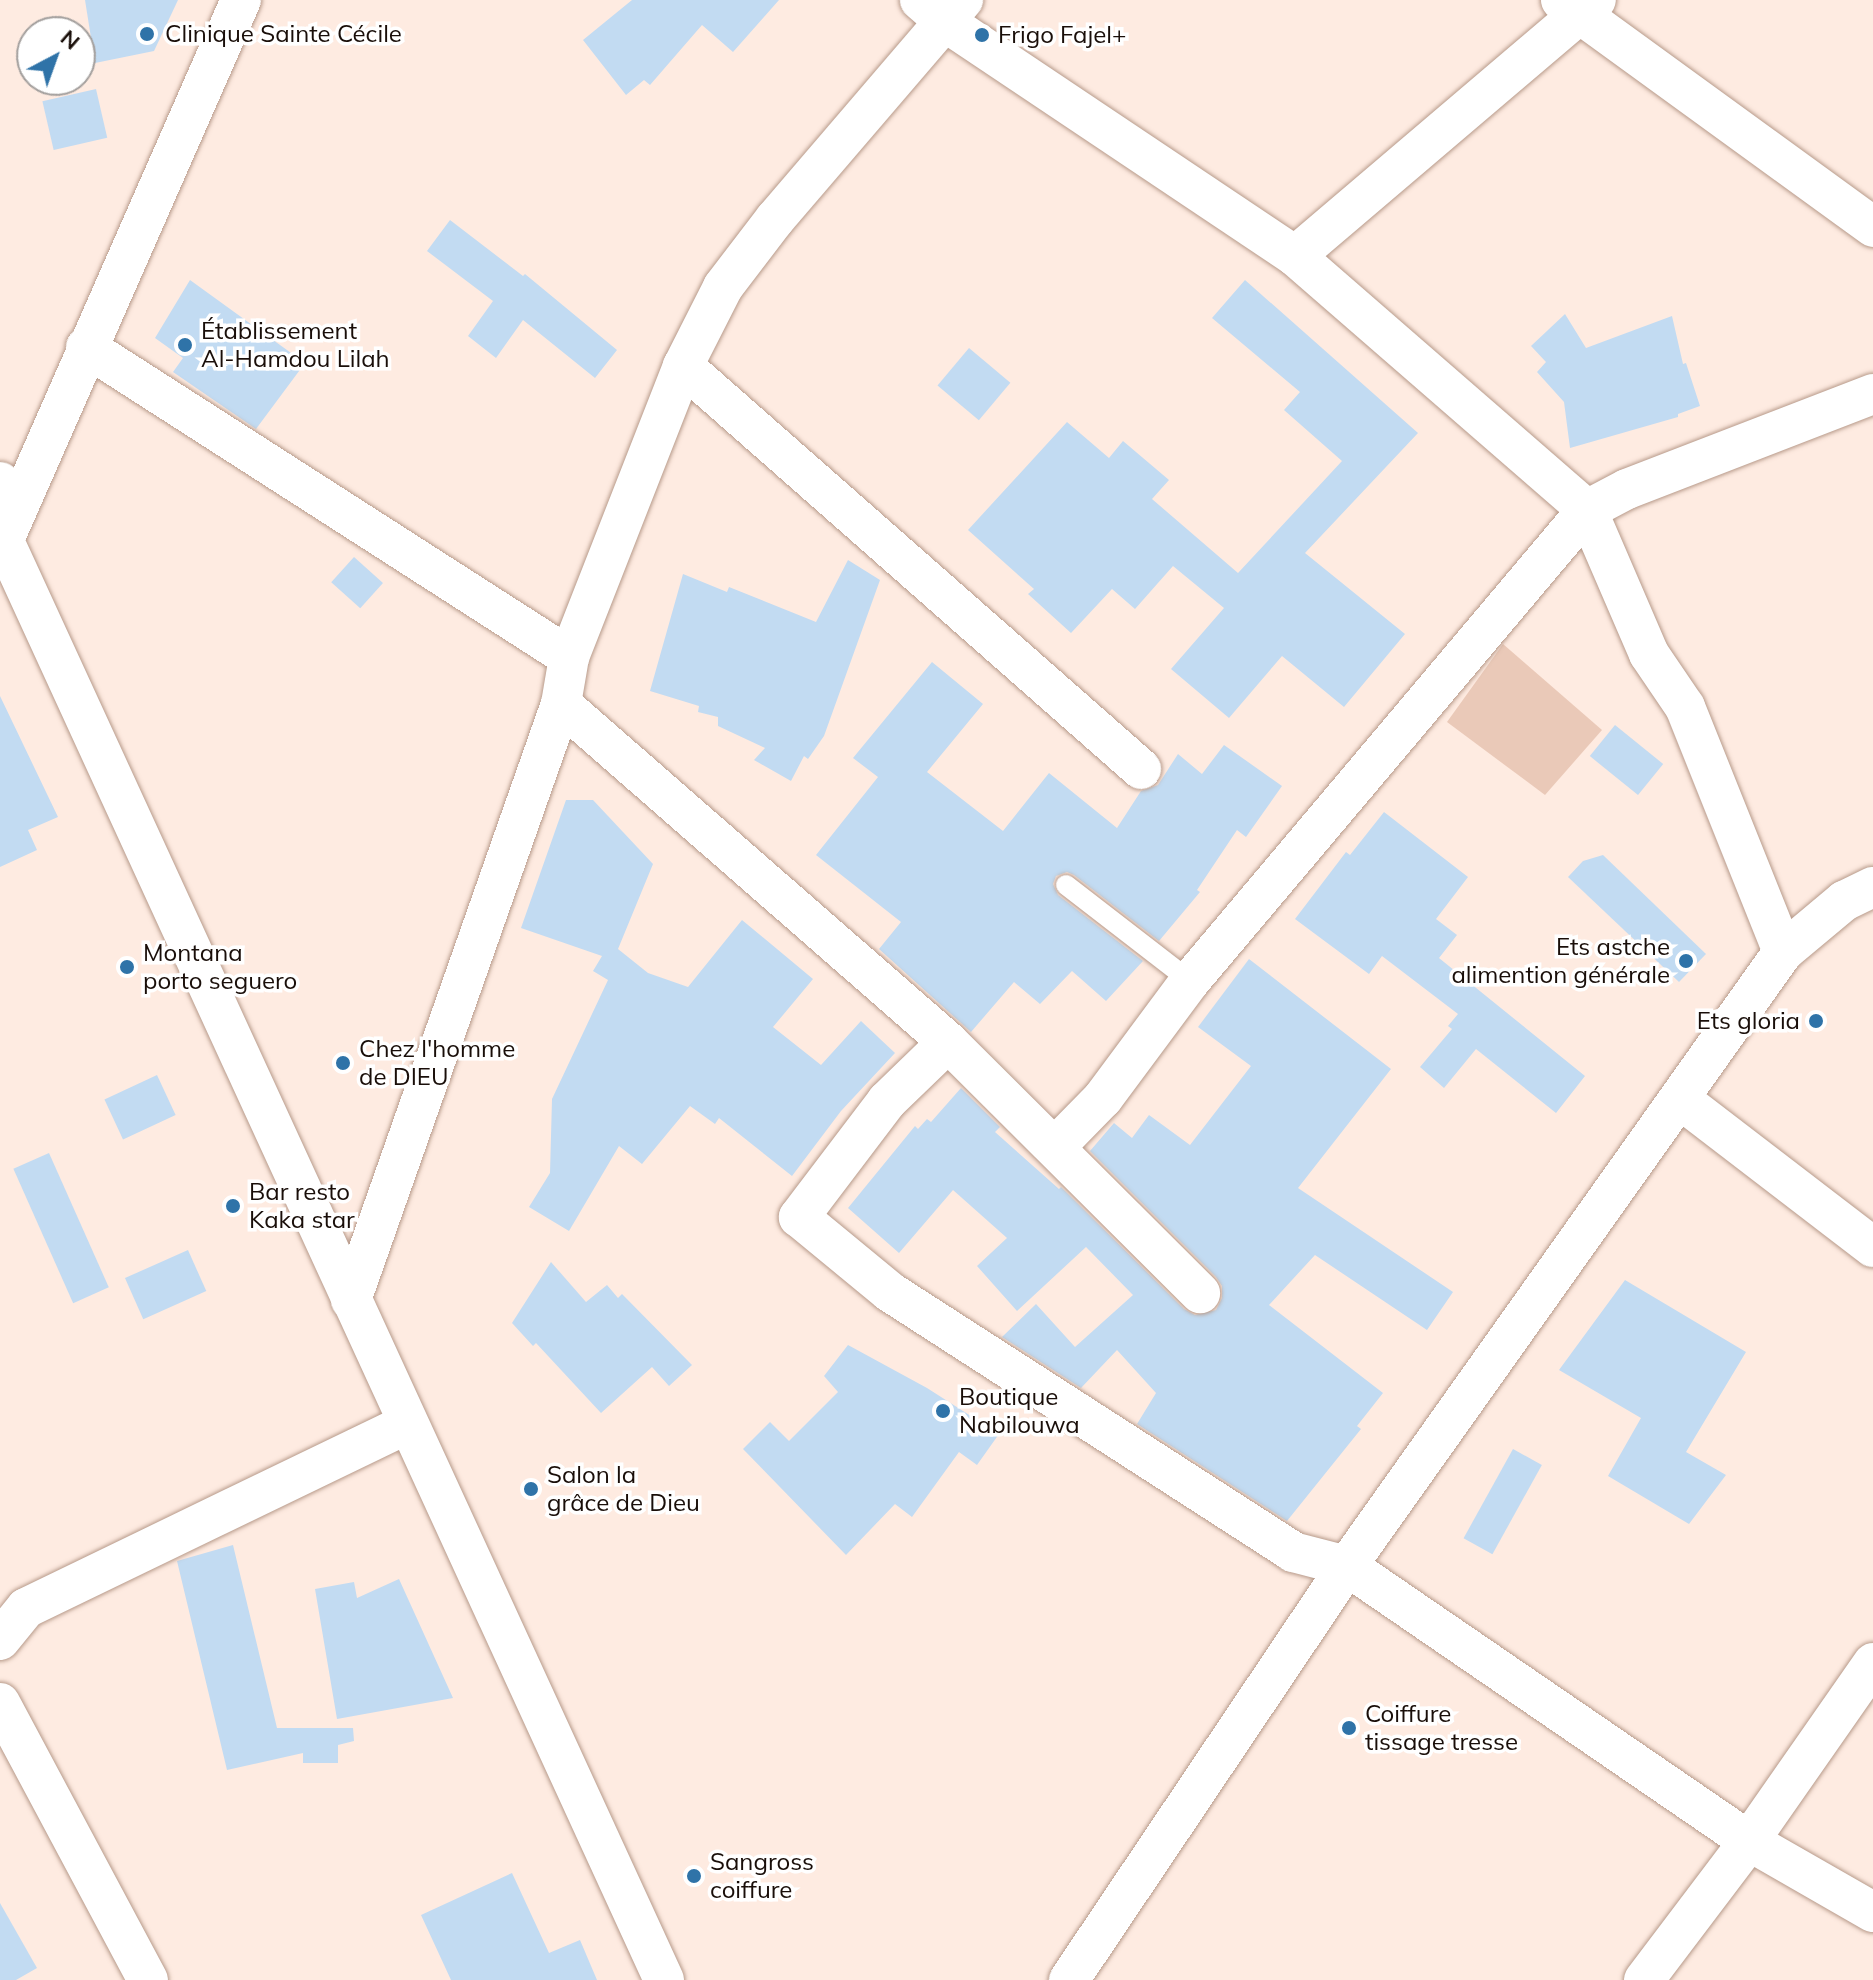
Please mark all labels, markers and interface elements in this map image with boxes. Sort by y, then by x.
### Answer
north arrow [16,16,96,96]
place label: Clinique Sainte Cécile [165,20,402,48]
place label: Frigo Fajel+ [998,21,1126,49]
text: N [55,23,86,55]
marker: Clinique Sainte Cécile [136,23,158,45]
marker: Frigo Fajel+ [973,26,991,44]
place label: Établissement Al-Hamdou Lilah [201,317,390,373]
marker: Établissement Al-Hamdou Lilah [176,336,194,354]
place label: Ets astche alimention générale [1451,933,1670,989]
place label: Montana porto seguero [143,939,297,995]
marker: Ets astche alimention générale [1677,952,1695,970]
marker: Montana porto seguero [118,958,136,976]
place label: Ets gloria [1697,1007,1800,1035]
marker: Ets gloria [1807,1012,1825,1030]
place label: Chez l'homme de DIEU [359,1035,515,1091]
marker: Chez l'homme de DIEU [334,1054,352,1072]
place label: Bar resto Kaka star [249,1178,355,1234]
marker: Bar resto Kaka star [224,1197,242,1215]
place label: Boutique Nabilouwa [959,1383,1080,1439]
marker: Boutique Nabilouwa [934,1402,952,1420]
place label: Salon la grâce de Dieu [547,1461,700,1517]
marker: Salon la grâce de Dieu [522,1480,540,1498]
place label: Coiffure tissage tresse [1365,1700,1518,1756]
marker: Coiffure tissage tresse [1340,1719,1358,1737]
place label: Sangross coiffure [710,1848,814,1904]
marker: Sangross coiffure [685,1867,703,1885]

